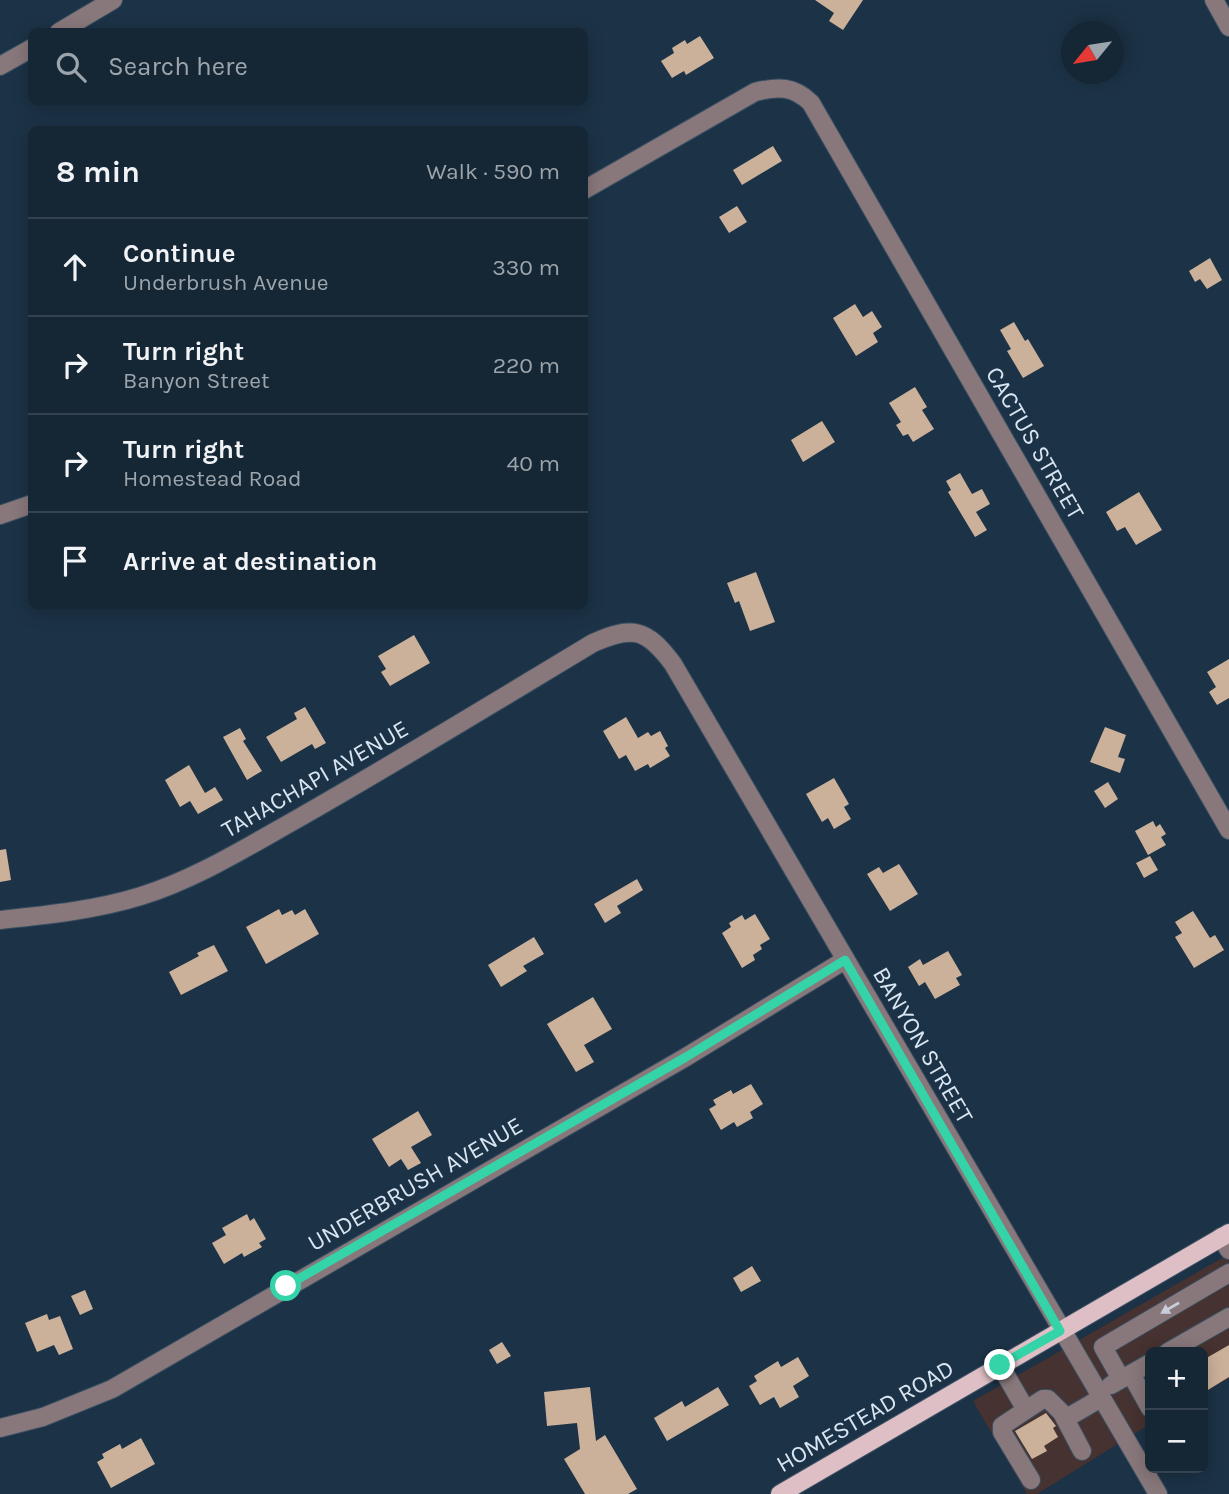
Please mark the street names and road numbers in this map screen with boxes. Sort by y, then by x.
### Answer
street label: CACTUS STREET [980,362,1090,524]
street label: TAHACHAPI AVENUE [217,714,413,844]
street label: BANYON STREET [867,962,979,1128]
street label: UNDERBRUSH AVENUE [303,1111,527,1257]
street label: HOMESTEAD ROAD [771,1354,959,1478]

